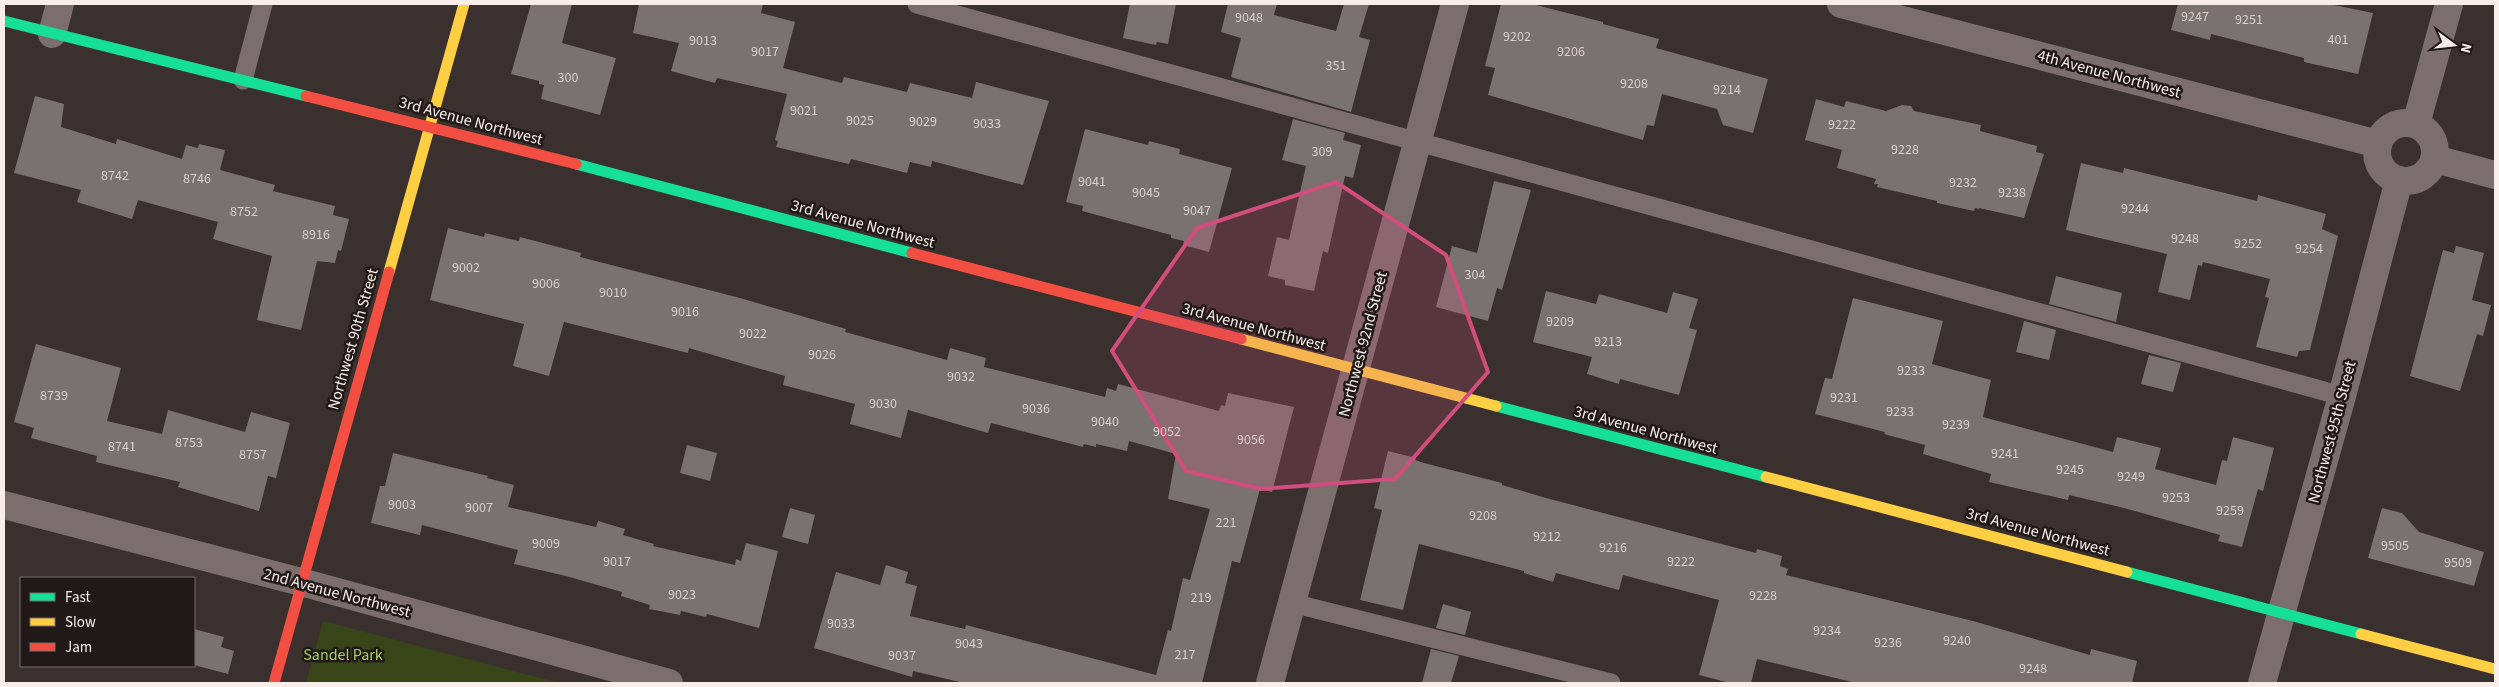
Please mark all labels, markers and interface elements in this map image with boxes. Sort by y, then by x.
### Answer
house number: 9247 [2181,7,2209,27]
house number: 9048 [1235,8,1263,28]
house number: 9251 [2235,10,2263,30]
north arrow [2429,20,2479,70]
house number: 9202 [1503,27,1531,47]
house number: 401 [2328,30,2348,50]
house number: 9013 [689,31,717,51]
text: N [2455,41,2476,55]
house number: 9017 [751,42,779,62]
house number: 9206 [1557,42,1585,62]
street label: 4th Avenue Northwest [2035,44,2184,104]
house number: 351 [1326,56,1346,76]
house number: 300 [558,68,578,88]
house number: 9208 [1620,74,1648,94]
house number: 9214 [1713,80,1741,100]
street label: 3rd Avenue Northwest [397,91,546,151]
house number: 9021 [790,101,818,121]
house number: 9025 [846,111,874,131]
house number: 9029 [909,112,937,132]
house number: 9033 [973,114,1001,134]
house number: 9222 [1828,115,1856,135]
house number: 9228 [1891,140,1919,160]
house number: 309 [1312,142,1332,162]
house number: 8742 [101,166,129,186]
house number: 8746 [183,169,211,189]
house number: 9041 [1078,172,1106,192]
house number: 9232 [1949,173,1977,193]
house number: 9045 [1132,183,1160,203]
house number: 9238 [1998,183,2026,203]
street label: 3rd Avenue Northwest [789,194,938,254]
house number: 9244 [2121,199,2149,219]
house number: 9047 [1183,201,1211,221]
house number: 8752 [230,202,258,222]
house number: 8916 [302,225,330,245]
house number: 9248 [2171,229,2199,249]
house number: 9252 [2234,234,2262,254]
house number: 9254 [2295,239,2323,259]
house number: 9002 [452,258,480,278]
street label: Northwest 90th Street [322,265,384,412]
house number: 304 [1465,265,1485,285]
street label: Northwest 92nd Street [1333,268,1393,419]
house number: 9006 [532,274,560,294]
house number: 9010 [599,283,627,303]
street label: 3rd Avenue Northwest [1180,297,1329,357]
house number: 9016 [671,302,699,322]
house number: 9209 [1546,312,1574,332]
house number: 9022 [739,324,767,344]
house number: 9213 [1594,332,1622,352]
house number: 9026 [808,345,836,365]
street label: Northwest 95th Street [2302,358,2362,506]
house number: 9233 [1897,361,1925,381]
house number: 9032 [947,367,975,387]
house number: 8739 [40,386,68,406]
house number: 9231 [1830,388,1858,408]
house number: 9030 [869,394,897,414]
house number: 9036 [1022,399,1050,419]
street label: 3rd Avenue Northwest [1572,400,1721,460]
house number: 9233 [1886,402,1914,422]
house number: 9040 [1091,412,1119,432]
house number: 9239 [1942,415,1970,435]
house number: 9052 [1153,422,1181,442]
house number: 9056 [1237,430,1265,450]
house number: 8753 [175,433,203,453]
house number: 8741 [108,437,136,457]
house number: 9241 [1991,444,2019,464]
house number: 8757 [239,445,267,465]
house number: 9245 [2056,460,2084,480]
house number: 9249 [2117,467,2145,487]
house number: 9253 [2162,488,2190,508]
house number: 9003 [388,495,416,515]
house number: 9007 [465,498,493,518]
house number: 9259 [2216,501,2244,521]
street label: 3rd Avenue Northwest [1964,502,2113,562]
house number: 9208 [1469,506,1497,526]
house number: 221 [1216,513,1236,533]
house number: 9212 [1533,527,1561,547]
house number: 9009 [532,534,560,554]
house number: 9505 [2381,536,2409,556]
house number: 9216 [1599,538,1627,558]
house number: 9017 [603,552,631,572]
house number: 9222 [1667,552,1695,572]
house number: 9509 [2444,553,2472,573]
street label: 2nd Avenue Northwest [261,563,413,623]
legend [20,577,195,667]
house number: 9023 [668,585,696,605]
house number: 9228 [1749,586,1777,606]
text: Fast [65,587,91,608]
house number: 219 [1191,588,1211,608]
text: Slow [65,612,96,633]
house number: 9033 [827,614,855,634]
house number: 9234 [1813,621,1841,641]
house number: 9240 [1943,631,1971,651]
house number: 9236 [1874,633,1902,653]
house number: 9043 [955,634,983,654]
text: Jam [65,637,92,658]
park label: Sandel Park [303,644,383,666]
house number: 217 [1175,645,1195,665]
house number: 9037 [888,646,916,666]
house number: 9248 [2019,659,2047,679]

